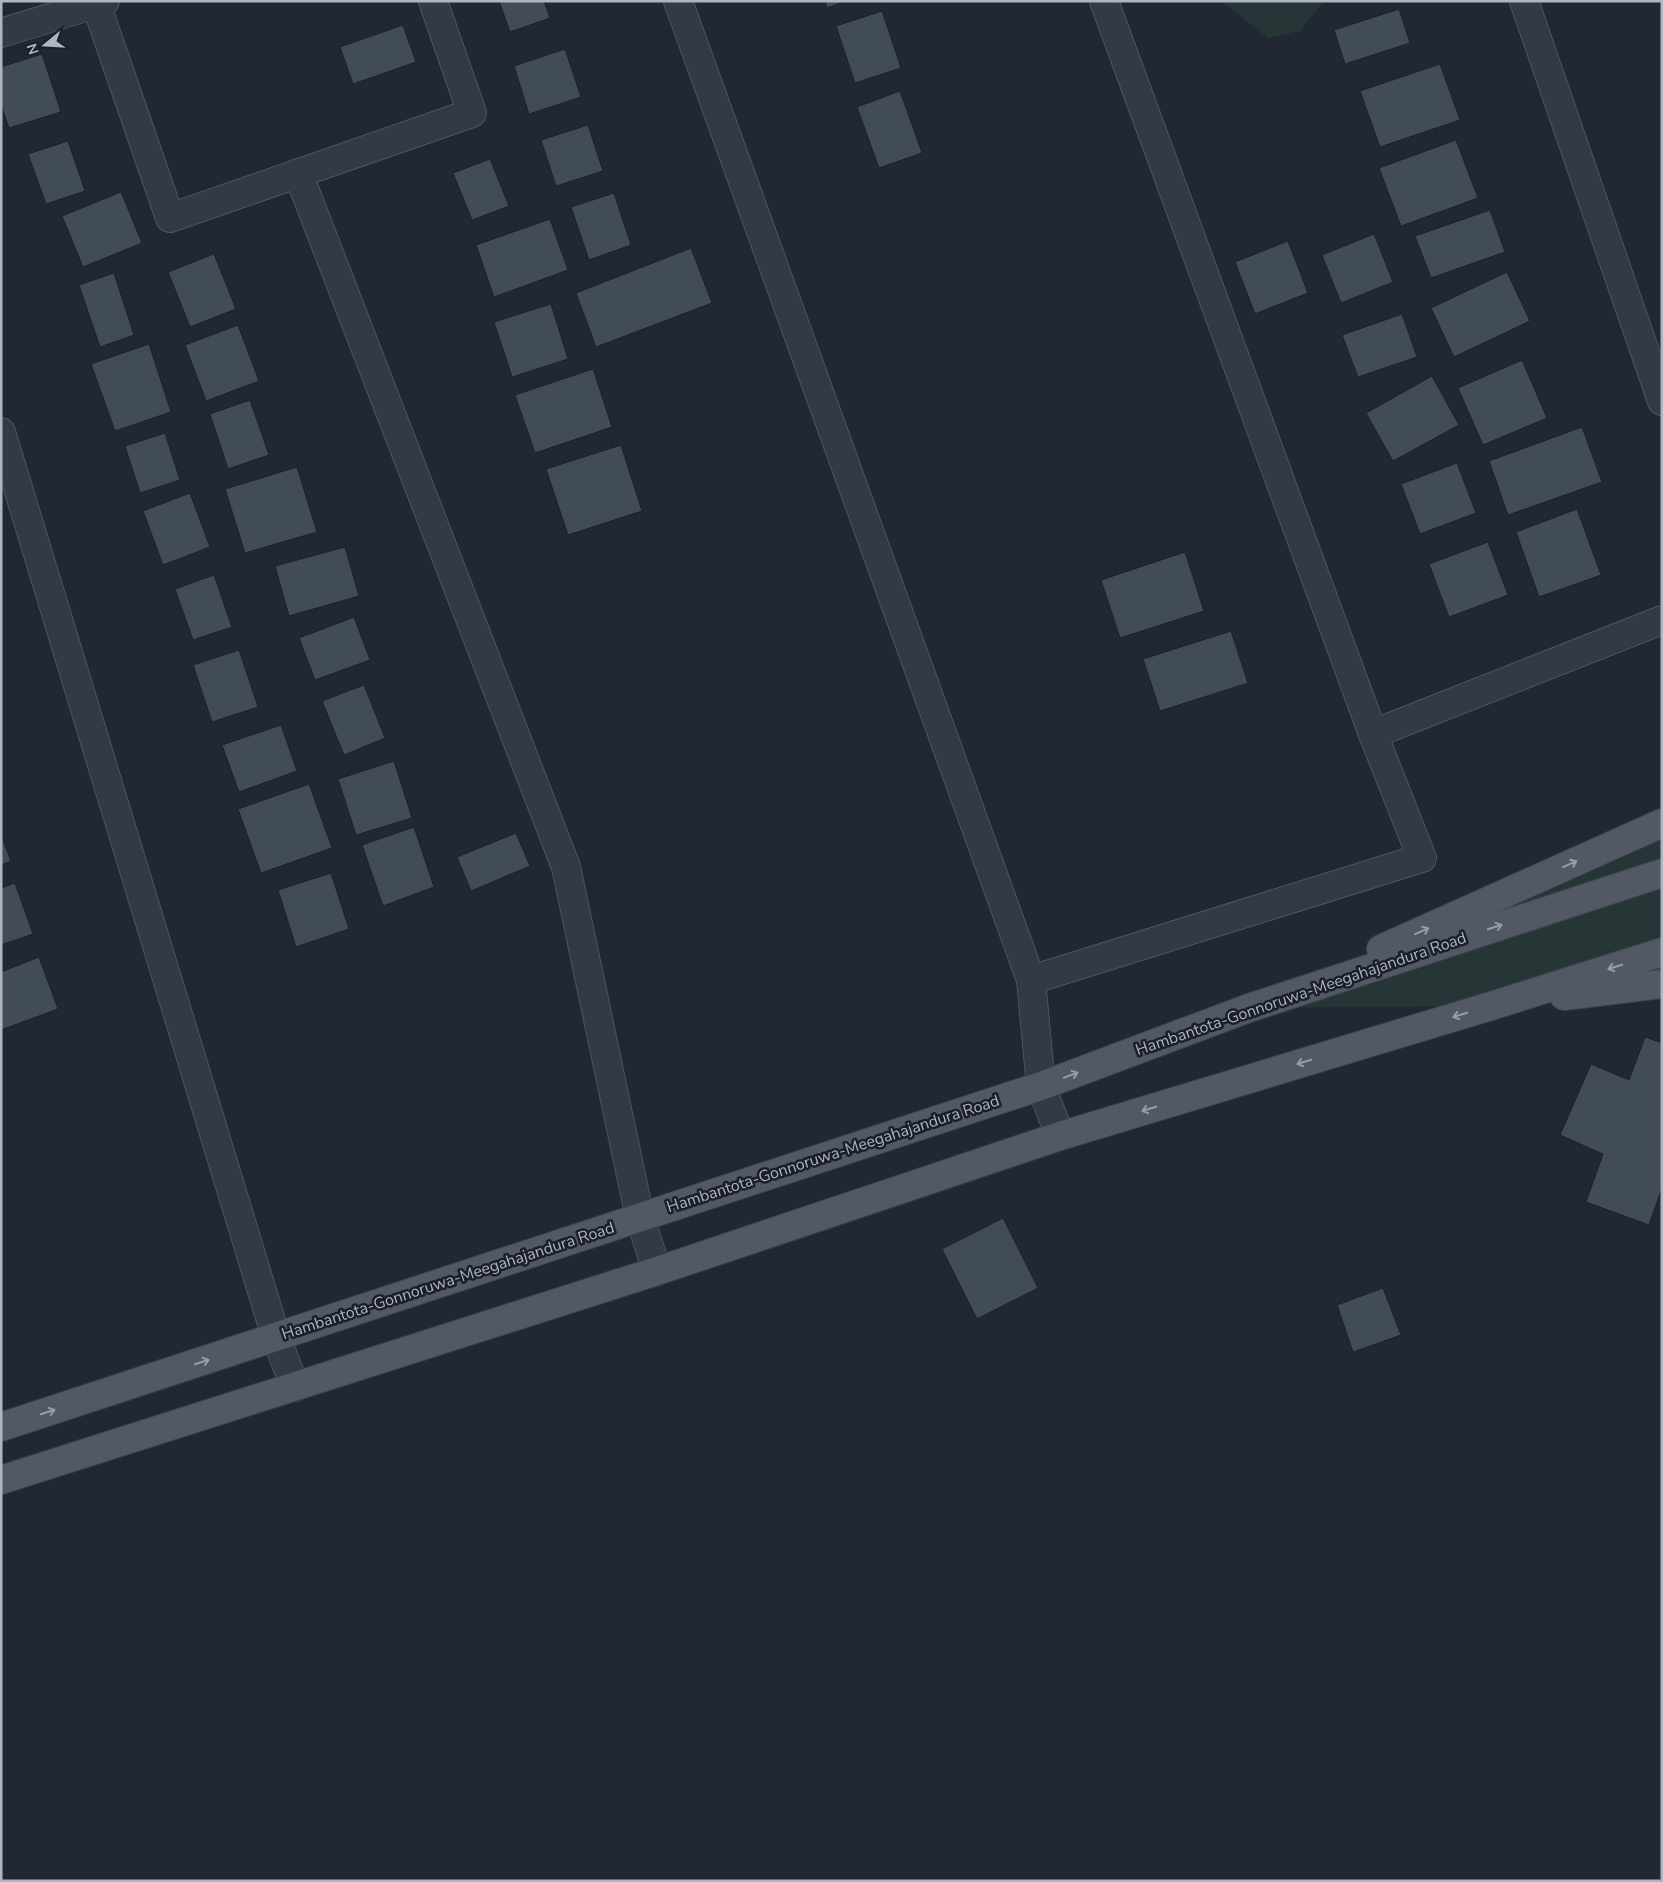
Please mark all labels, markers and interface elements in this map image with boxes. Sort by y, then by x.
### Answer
north arrow [20,20,70,70]
text: N [22,41,44,57]
one-way arrow [1562,859,1577,869]
one-way arrow [1487,922,1503,932]
one-way arrow [1414,925,1429,935]
street label: Hambantota-Gonnoruwa-Meegahajandura Road [1133,927,1469,1061]
one-way arrow [1608,962,1624,972]
one-way arrow [1452,1011,1468,1021]
one-way arrow [1297,1057,1313,1067]
one-way arrow [1063,1070,1078,1079]
street label: Hambantota-Gonnoruwa-Meegahajandura Road [664,1090,1002,1218]
one-way arrow [1141,1104,1157,1114]
street label: Hambantota-Gonnoruwa-Meegahajandura Road [279,1217,617,1345]
one-way arrow [194,1356,210,1366]
one-way arrow [39,1407,55,1416]

